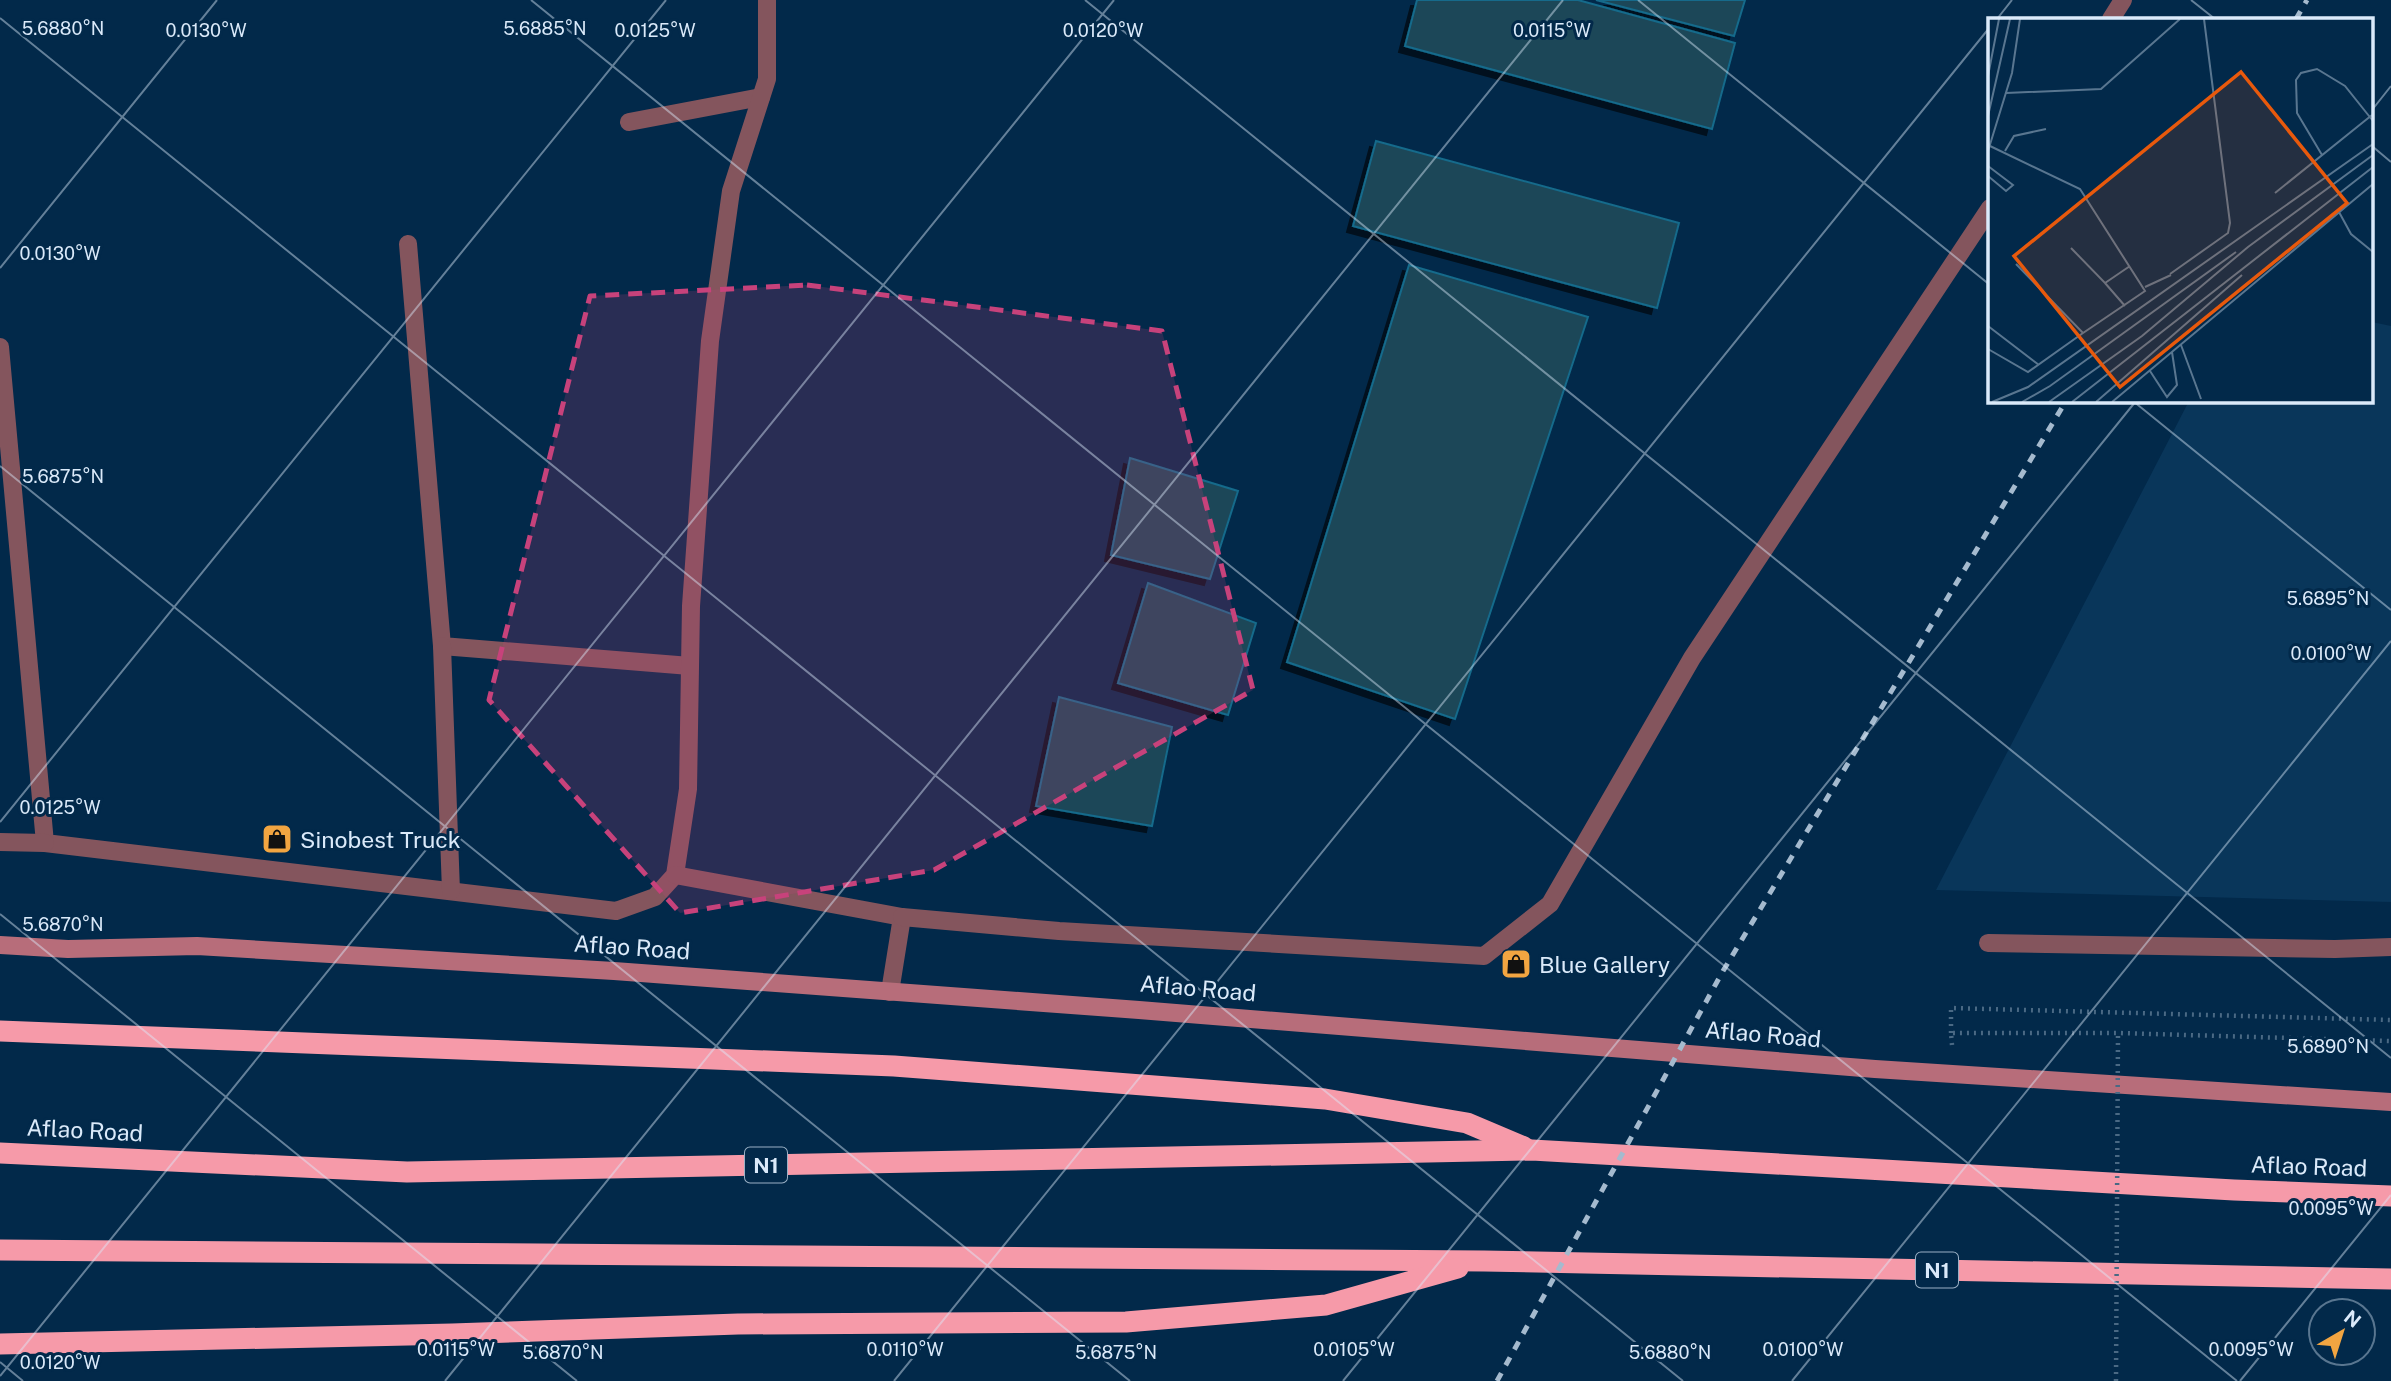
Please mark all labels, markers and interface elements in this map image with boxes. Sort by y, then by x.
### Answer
text: 5.6880°N [22,18,104,39]
text: 5.6885°N [503,18,587,39]
inset map [1988,18,2374,402]
text: 0.0130°W [165,20,247,41]
text: 0.0125°W [614,20,696,41]
text: 0.0120°W [1063,20,1143,41]
text: 0.0115°W [1513,20,1591,41]
text: 0.0130°W [19,243,101,264]
text: 5.6875°N [22,466,104,487]
text: 5.6895°N [2287,588,2369,609]
text: 0.0100°W [2291,643,2371,664]
text: 0.0125°W [19,797,101,818]
shop icon: Sinobest Truck [260,822,294,856]
place label: Sinobest Truck [300,826,461,853]
text: 5.6870°N [22,914,104,935]
street label: Aflao Road [573,929,691,965]
shop icon: Blue Gallery [1499,947,1533,981]
place label: Blue Gallery [1539,951,1670,978]
street label: Aflao Road [1139,969,1257,1007]
street label: Aflao Road [1704,1015,1822,1053]
text: 5.6890°N [2287,1036,2369,1057]
street label: Aflao Road [26,1113,144,1147]
road number: N1 [745,1148,787,1182]
street label: Aflao Road [2250,1150,2368,1182]
text: 0.0095°W [2288,1198,2374,1219]
road number: N1 [1916,1252,1958,1288]
north arrow [2307,1297,2377,1367]
text: N [2340,1306,2365,1332]
text: 0.0115°W [417,1339,495,1360]
text: 0.0110°W [866,1339,944,1360]
text: 0.0105°W [1313,1339,1395,1360]
text: 0.0100°W [1763,1339,1843,1360]
text: 0.0095°W [2208,1339,2294,1360]
text: 5.6870°N [522,1342,604,1363]
text: 5.6875°N [1075,1342,1157,1363]
text: 5.6880°N [1629,1342,1711,1363]
text: 0.0120°W [20,1352,100,1373]

